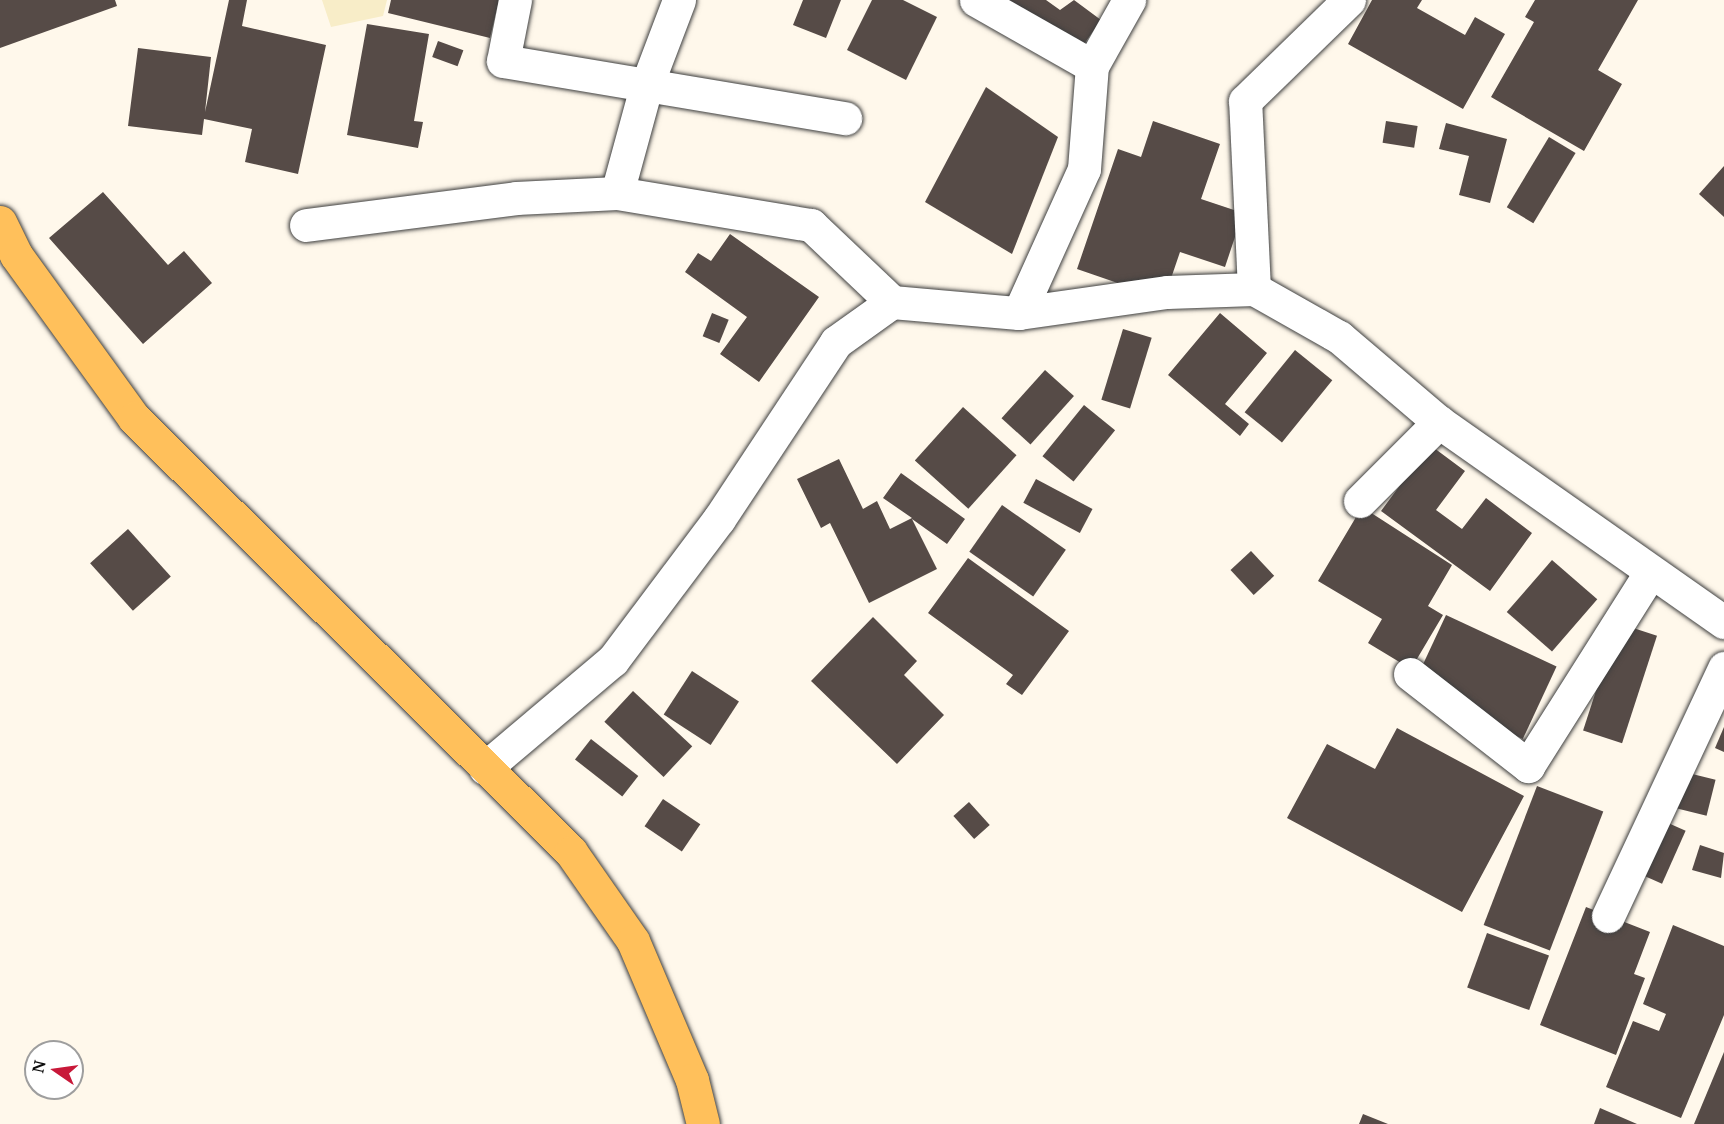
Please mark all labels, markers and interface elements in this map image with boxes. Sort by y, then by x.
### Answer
north arrow [24,1040,84,1100]
text: N [26,1058,50,1075]

